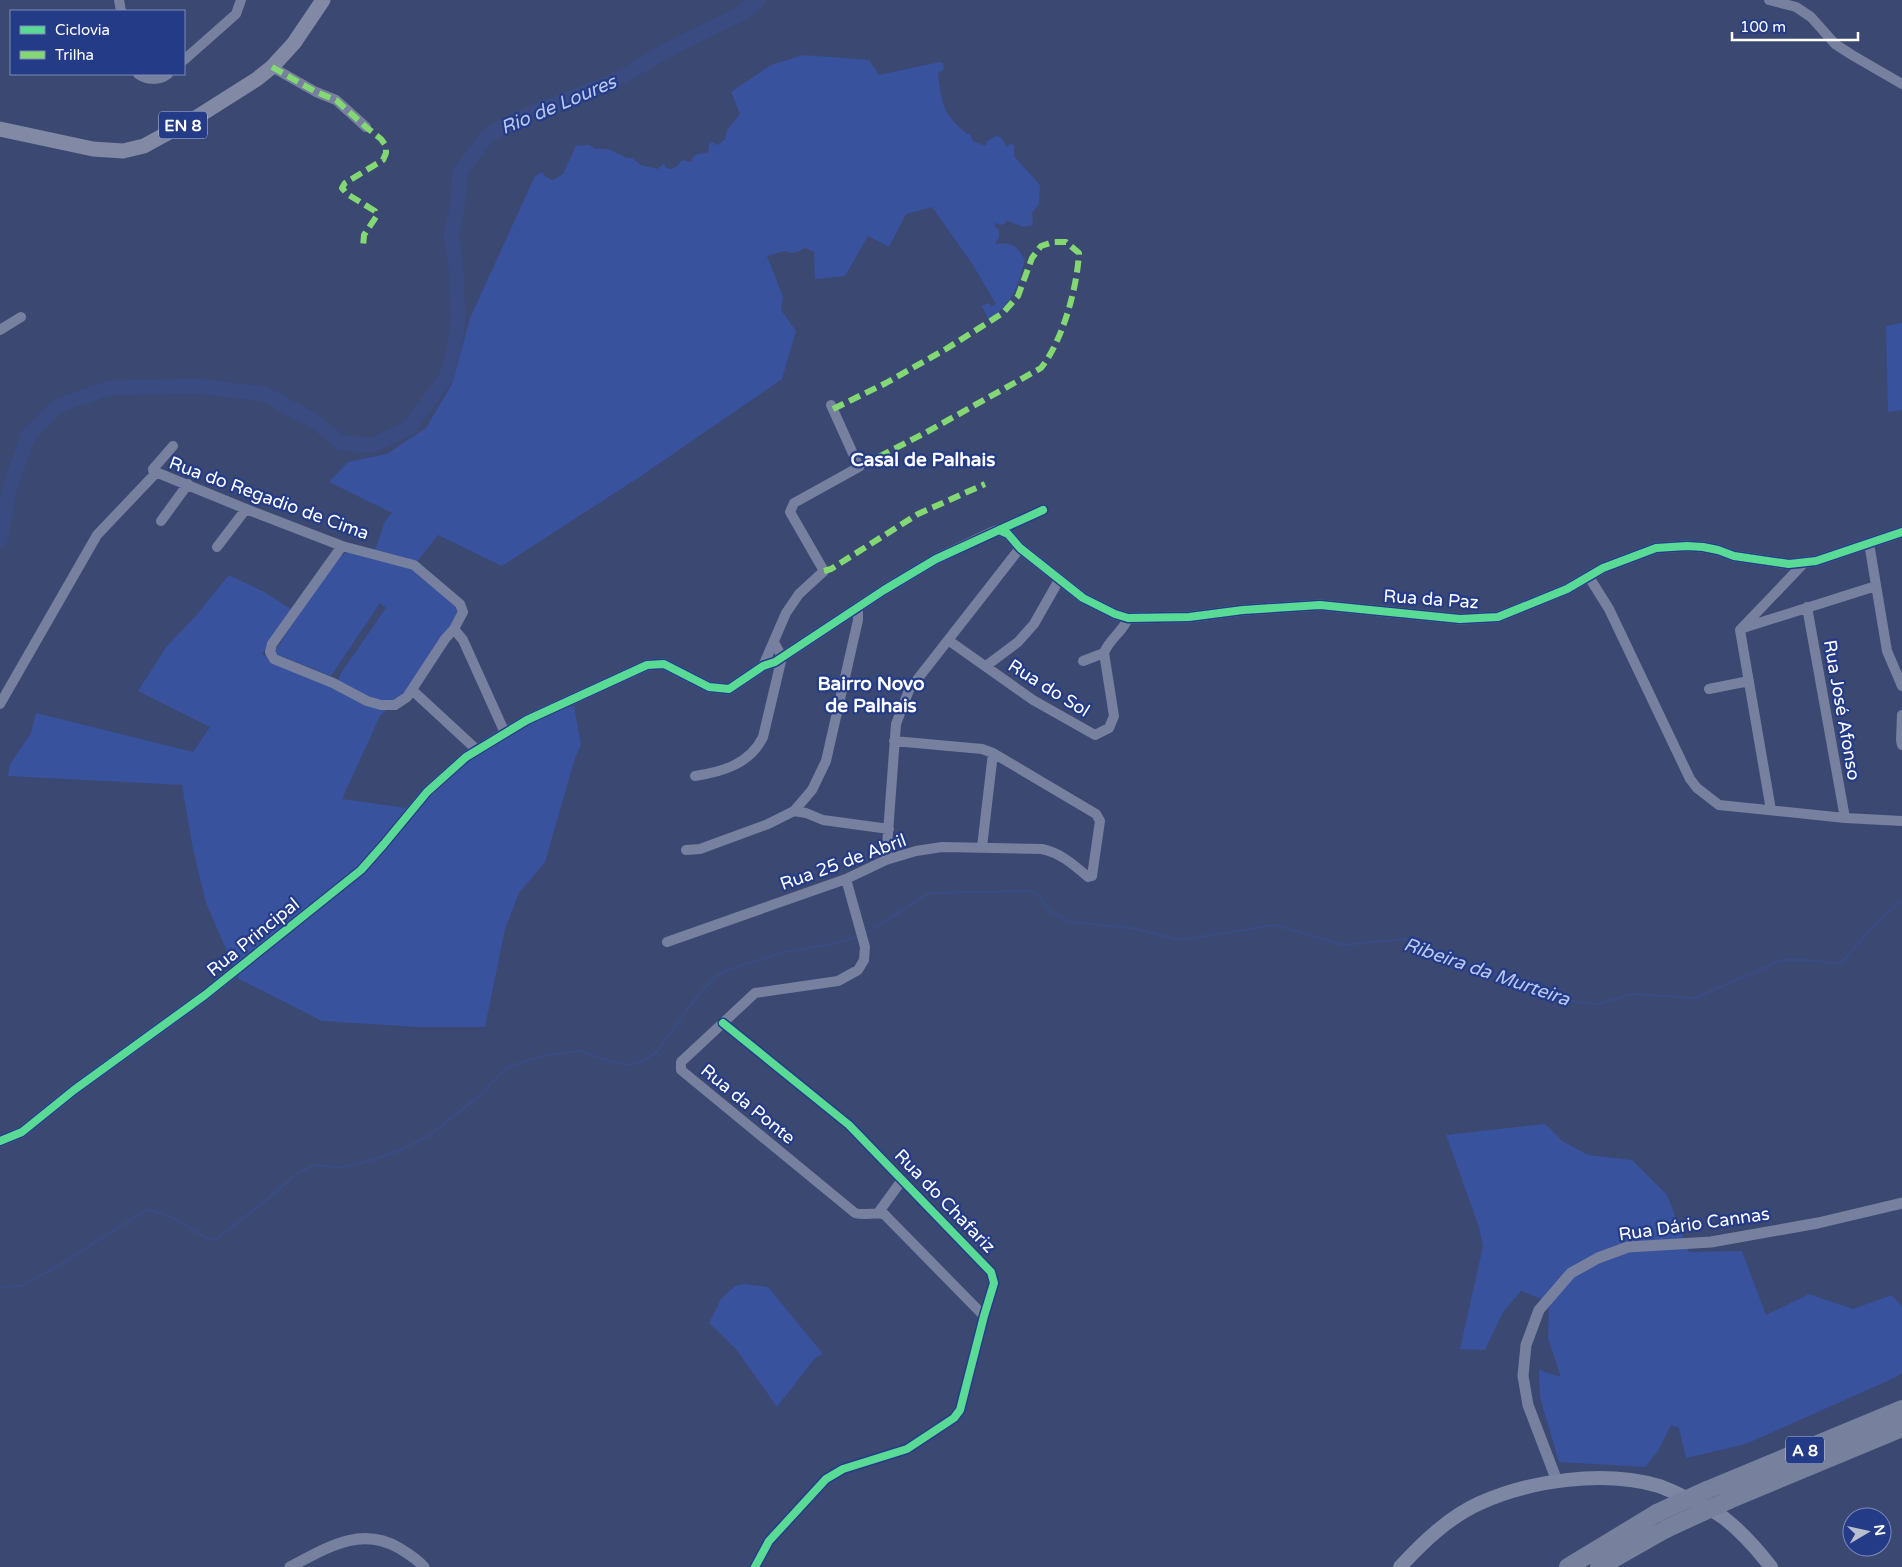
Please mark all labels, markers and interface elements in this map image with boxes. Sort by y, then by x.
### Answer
legend [10,10,185,75]
scale bar [1732,10,1858,42]
text: 100 m [1740,18,1786,36]
text: Ciclovia [55,21,110,39]
text: Trilha [55,46,94,64]
water label: Rio de Loures [497,70,621,139]
road number: EN 8 [159,112,207,138]
district label: Casal de Palhais [851,449,995,471]
street label: Rua do Regadio de Cima [166,452,372,544]
street label: Rua da Paz [1383,585,1479,613]
street label: Rua José Afonso [1819,638,1865,782]
street label: Rua do Sol [1004,654,1094,722]
district label: Bairro Novo de Palhais [817,673,925,717]
street label: Rua 25 de Abril [777,829,909,895]
street label: Rua Principal [202,893,304,981]
water label: Ribeira da Murteira [1401,933,1574,1011]
street label: Rua da Ponte [696,1059,800,1149]
street label: Rua do Chafariz [890,1144,1000,1258]
street label: Rua Dário Cannas [1617,1203,1771,1245]
road number: A 8 [1786,1436,1824,1464]
north arrow [1842,1507,1892,1557]
text: N [1870,1523,1889,1537]

